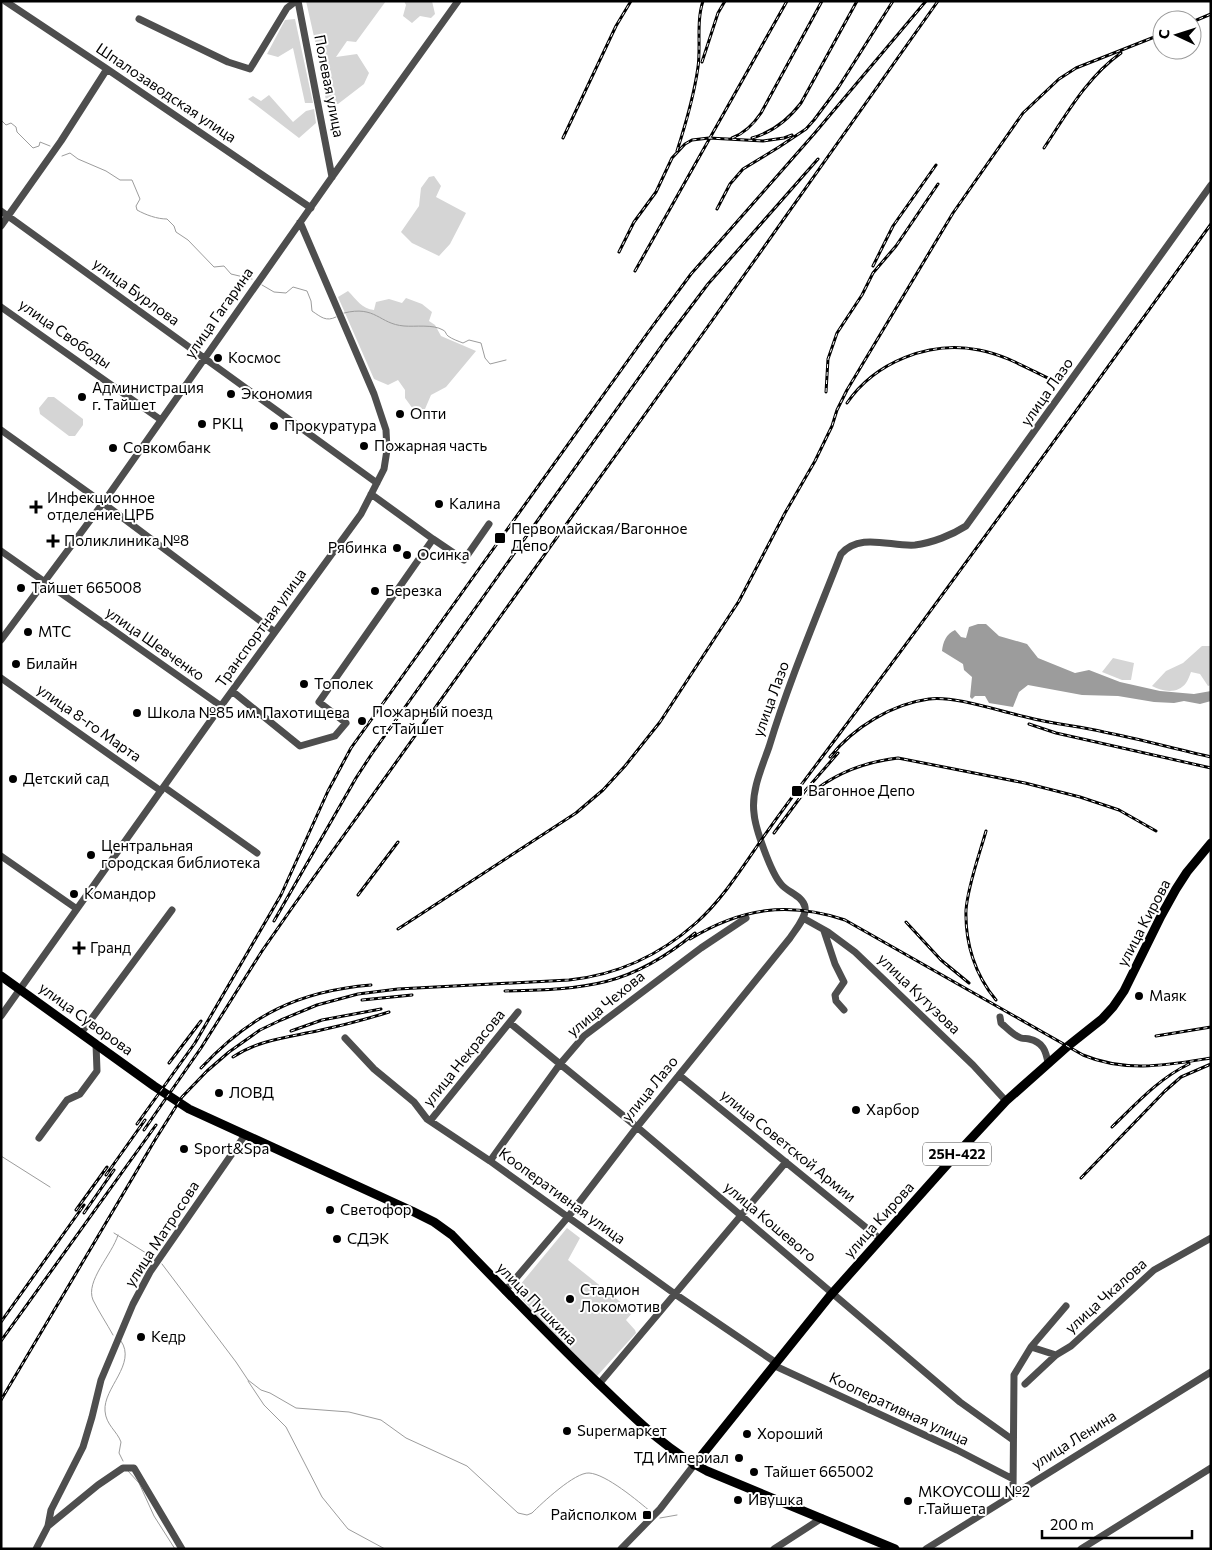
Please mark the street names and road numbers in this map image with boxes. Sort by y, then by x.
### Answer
street label: Полевая улица [311,33,349,139]
street label: Шпалозаводская улица [93,39,240,146]
street label: улица Бурлова [90,254,183,329]
street label: улица Гагарина [180,263,256,361]
street label: улица Свободы [16,295,115,372]
street label: улица Лазо [1016,354,1076,429]
street label: Транспортная улица [211,565,309,690]
street label: улица Шевченко [103,602,208,684]
street label: улица Лазо [748,658,792,739]
street label: улица 8-го Марта [34,679,145,765]
street label: улица Кирова [1113,876,1174,969]
street label: улица Кутузова [875,949,965,1037]
street label: улица Чехова [563,967,648,1040]
street label: улица Суворова [36,978,137,1058]
street label: улица Некрасова [419,1005,508,1110]
street label: улица Лазо [617,1052,681,1125]
street label: улица Советской Армии [717,1085,860,1205]
road number: 25Н-422 [923,1142,991,1166]
street label: Кооперативная улица [496,1143,629,1247]
street label: улица Матросова [120,1177,202,1290]
street label: улица Кошевого [721,1177,821,1265]
street label: улица Кирова [839,1178,917,1261]
street label: улица Чкалова [1061,1254,1150,1336]
street label: улица Пушкина [494,1258,582,1349]
street label: Кооперативная улица [827,1368,972,1448]
street label: улица Ленина [1028,1406,1119,1472]

